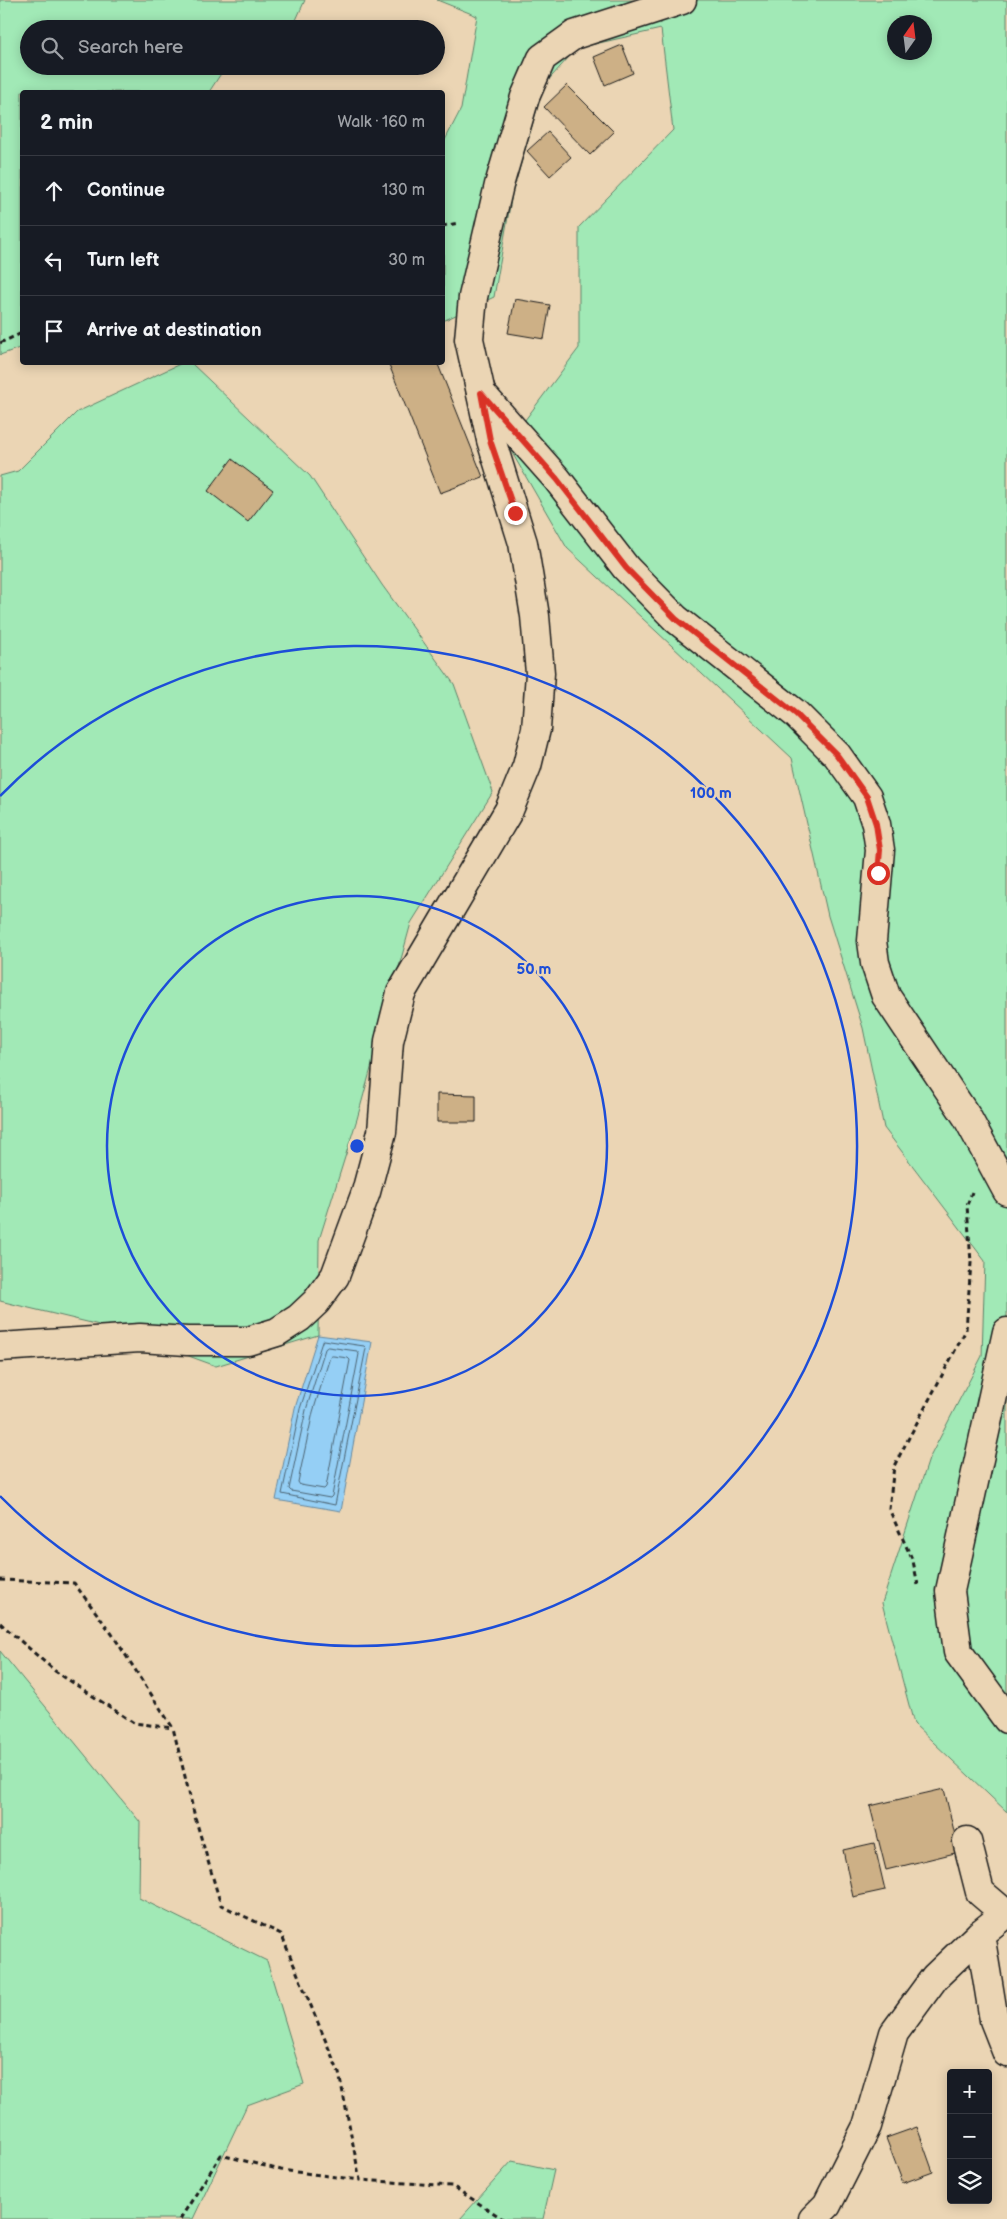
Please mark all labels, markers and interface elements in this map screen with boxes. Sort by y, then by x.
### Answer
north arrow [887,15,932,60]
search box [20,20,445,75]
icon: search [38,34,66,62]
text: Search here [78,36,183,59]
text: 2 min [40,110,93,135]
text: Walk · 160 m [337,113,425,132]
icon: ahead [40,177,68,205]
text: Continue [87,179,165,202]
text: 130 m [382,181,425,200]
icon: left [40,247,68,275]
text: Turn left [87,249,159,272]
text: 30 m [388,251,425,270]
icon: arrive [40,317,68,345]
text: Arrive at destination [87,319,262,342]
route end [504,502,527,525]
text: 100 m [690,784,732,803]
route start [867,862,890,885]
text: 50 m [517,960,552,979]
centre of rings [348,1137,366,1155]
map controls [947,2069,992,2204]
button: + [947,2069,992,2114]
button: − [947,2114,992,2159]
button: layers [947,2159,992,2204]

